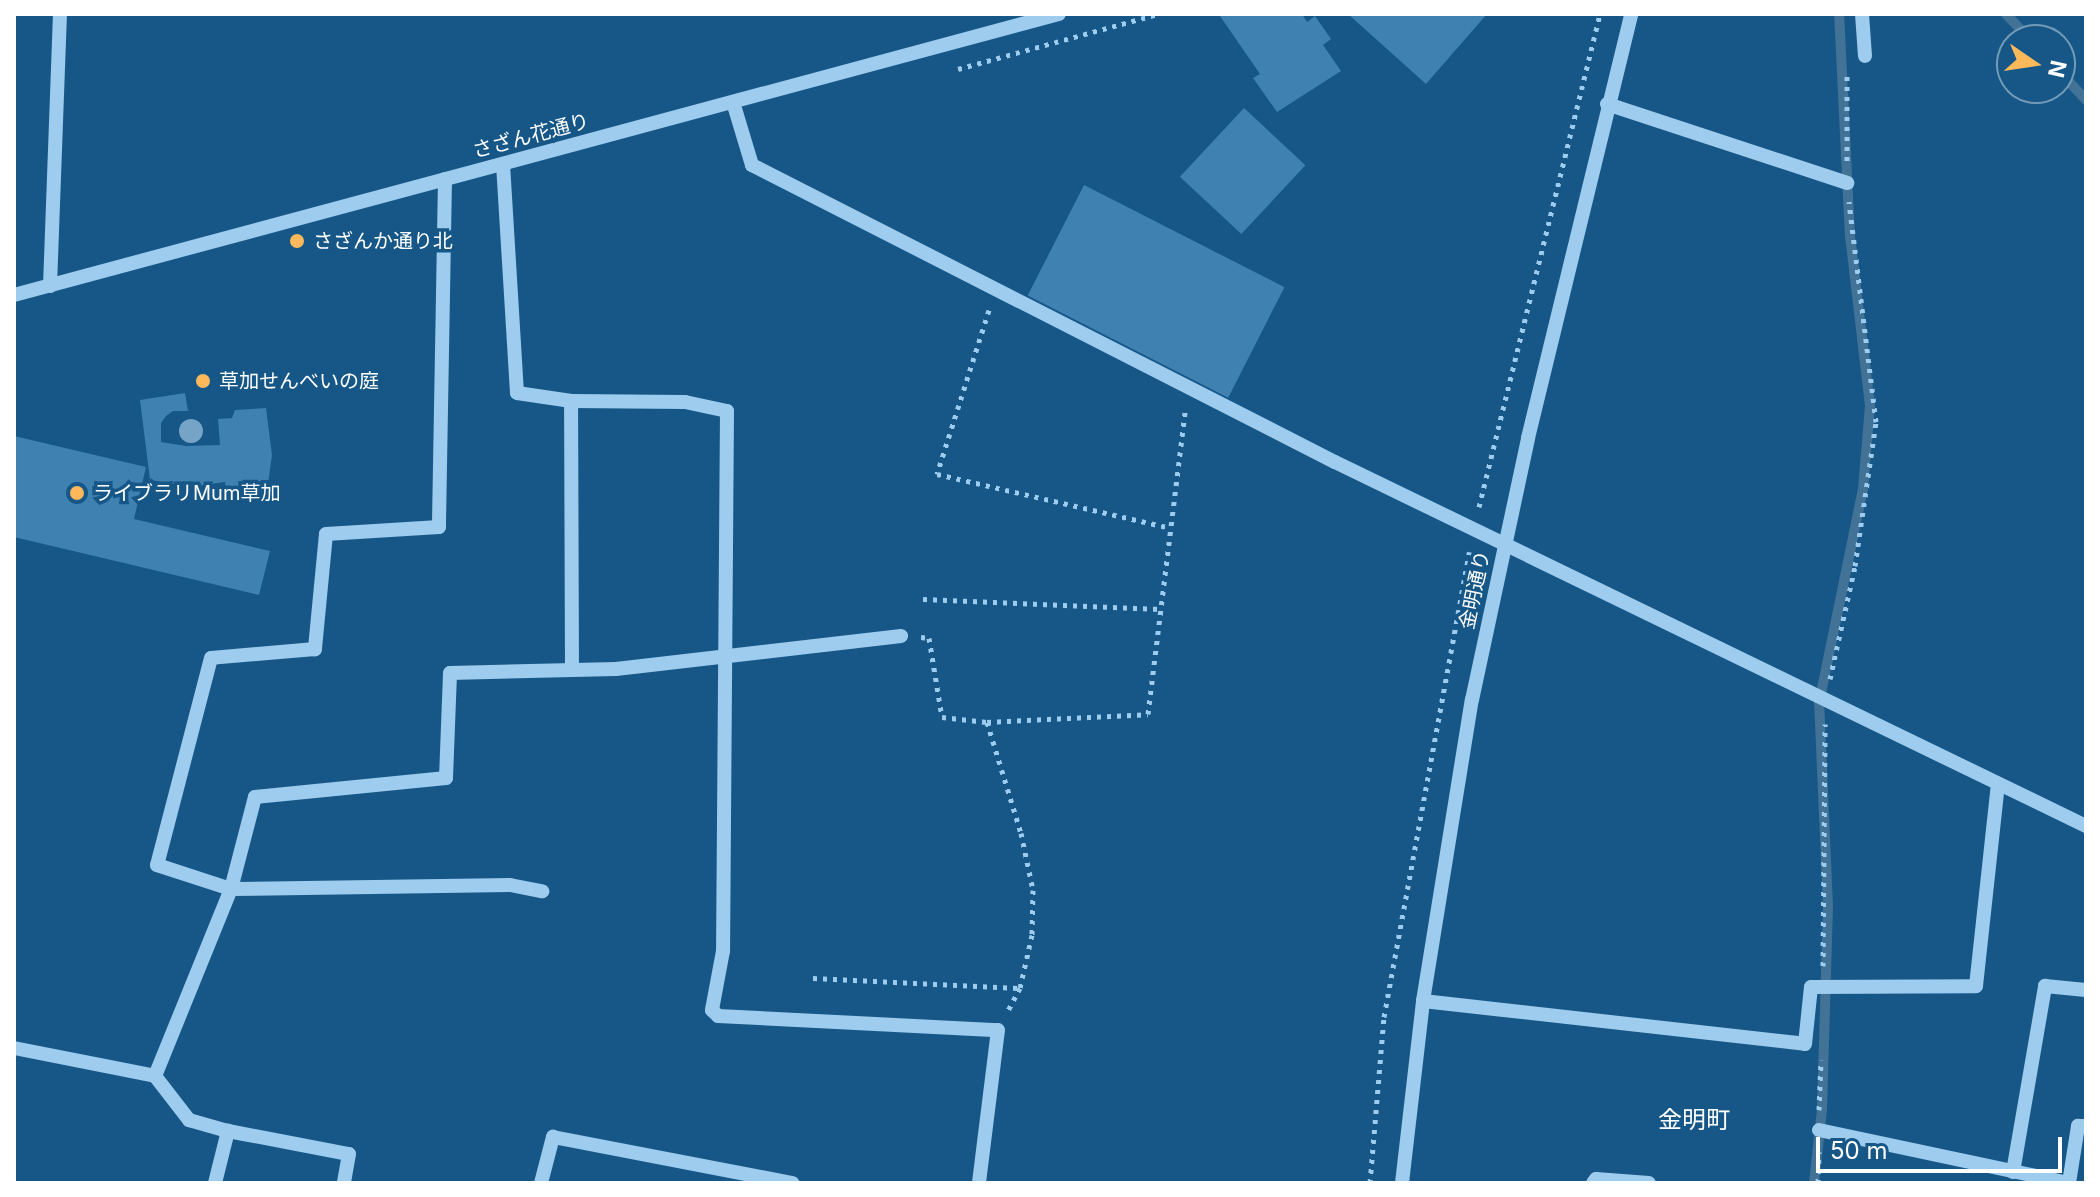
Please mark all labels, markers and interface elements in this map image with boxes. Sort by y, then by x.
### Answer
north arrow [1996,24,2076,104]
text: N [2043,58,2072,80]
street label: さざん花通り [470,109,592,163]
place label: さざんか通り北 [313,229,453,253]
marker: さざんか通り北 [288,232,306,250]
place label: 草加せんべいの庭 [219,369,379,393]
marker: 草加せんべいの庭 [194,372,212,390]
place label: ライブラリMum草加 [93,481,280,505]
marker: ライブラリMum草加 [68,484,86,502]
street label: 金明通り [1455,548,1495,632]
district label: 金明町 [1658,1106,1730,1134]
scale bar [1820,1121,2066,1171]
text: 50 m [1830,1136,1888,1165]

